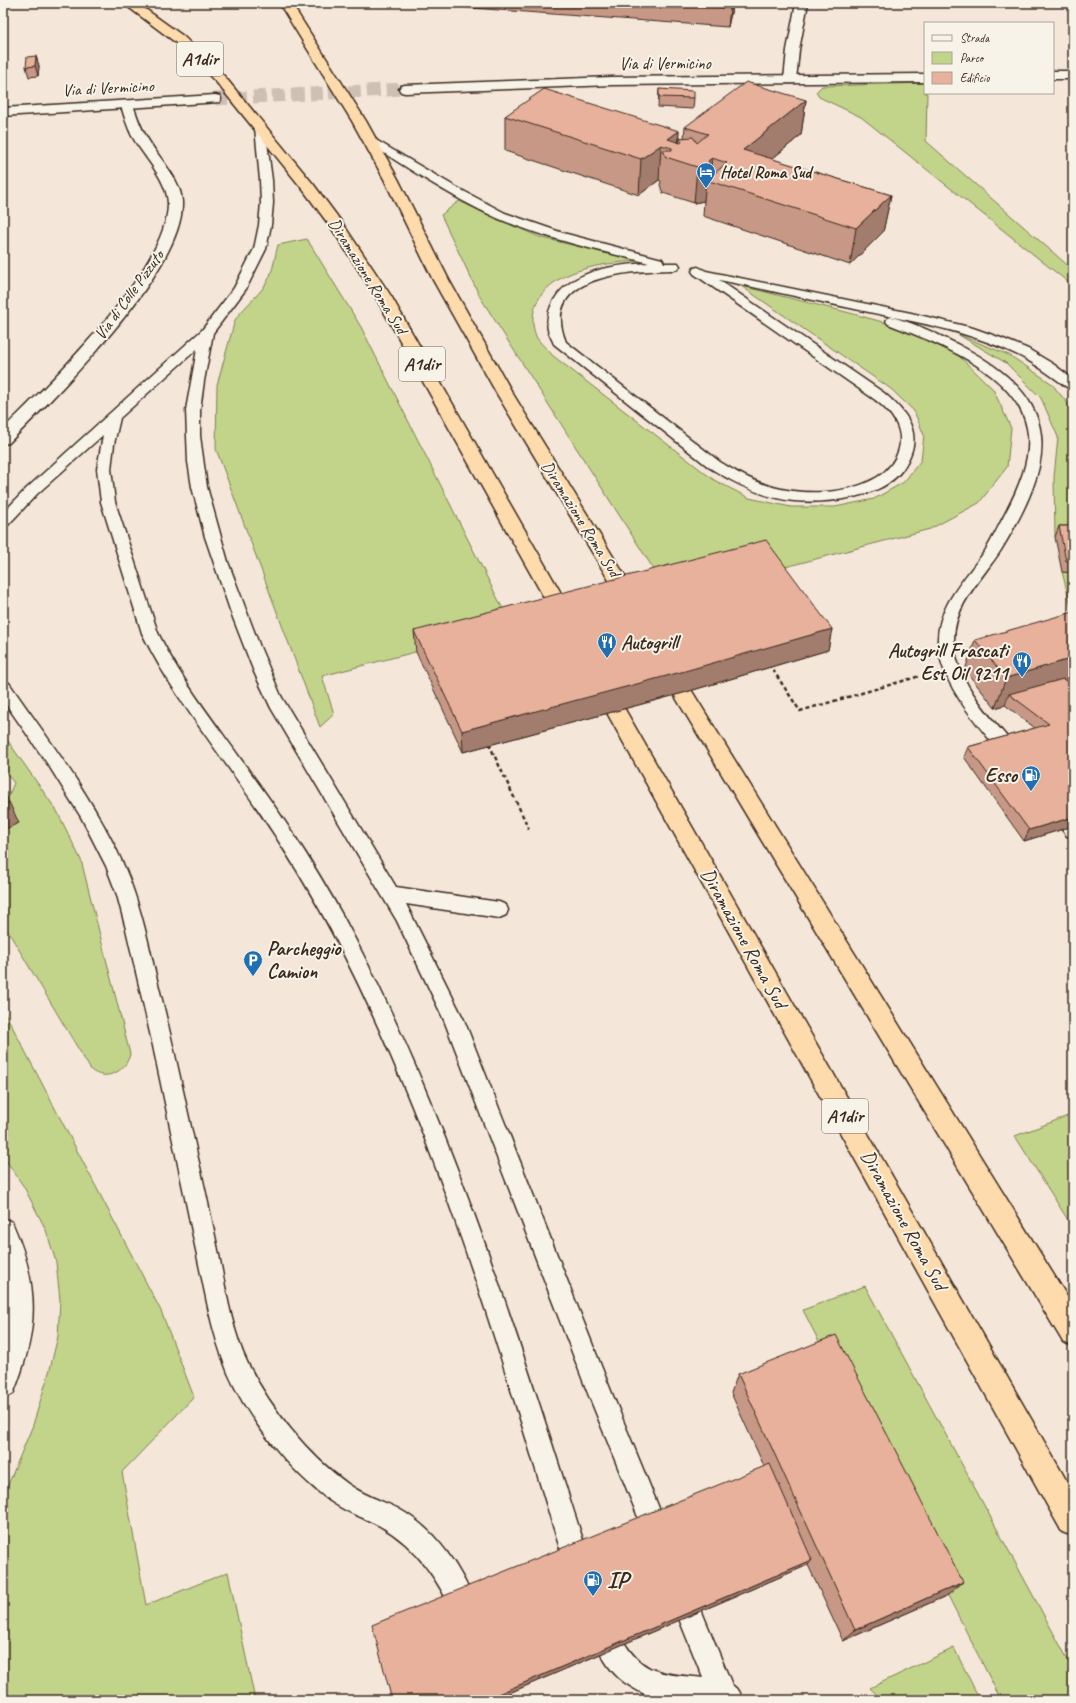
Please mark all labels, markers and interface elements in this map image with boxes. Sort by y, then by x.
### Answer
legend [924,22,1054,94]
text: Strada [960,30,990,46]
road number: A1dir [177,42,223,76]
text: Parco [960,50,985,66]
street label: Via di Vermicino [619,53,712,74]
text: Edificio [960,70,990,86]
street label: Via di Vermicino [62,75,155,101]
hotel icon: Hotel Roma Sud [695,161,717,189]
place label: Hotel Roma Sud [720,162,814,183]
street label: Diramazione Roma Sud [324,214,413,340]
street label: Via di Colle Pizzuto [89,244,170,344]
road number: A1dir [399,347,445,381]
street label: Diramazione Roma Sud [537,457,626,583]
place label: Autogrill [621,630,681,655]
restaurant icon: Autogrill [596,631,618,659]
place label: Autogrill Frascati Est Oil 9211 [888,638,1011,686]
restaurant icon: Autogrill Frascati Est Oil 9211 [1011,650,1033,678]
place label: Esso [985,763,1019,788]
fuel station icon: Esso [1020,764,1042,792]
street label: Diramazione Roma Sud [695,864,794,1015]
place label: Parcheggio Camion [267,936,342,984]
parking icon: Parcheggio Camion [242,949,264,977]
road number: A1dir [822,1099,868,1133]
street label: Diramazione Roma Sud [855,1146,954,1297]
place label: IP [607,1565,632,1595]
fuel station icon: IP [582,1569,604,1597]

